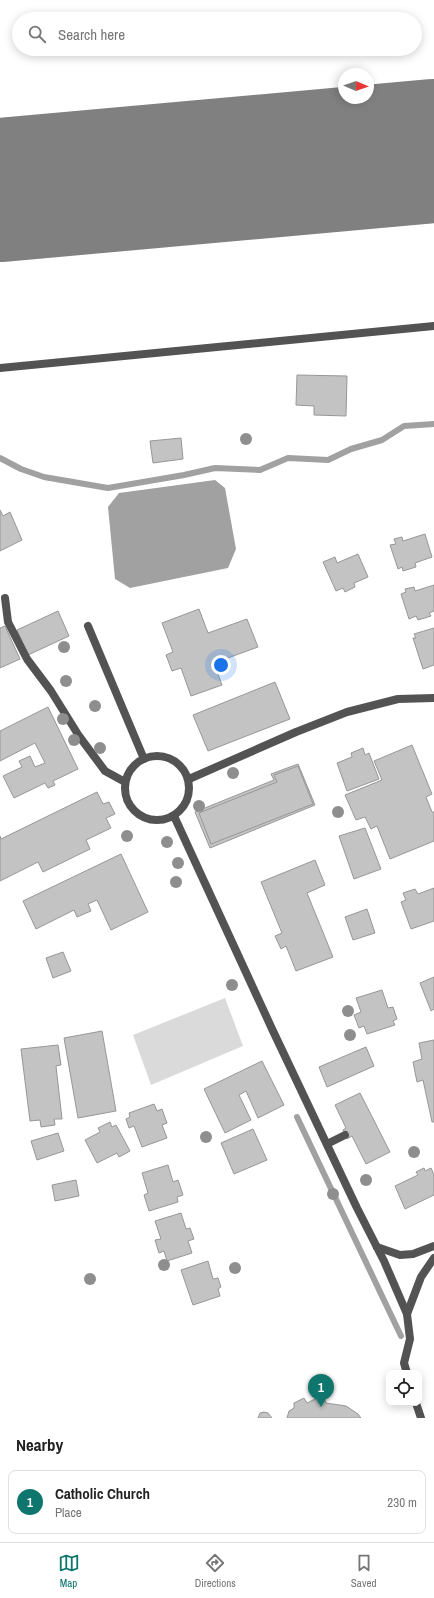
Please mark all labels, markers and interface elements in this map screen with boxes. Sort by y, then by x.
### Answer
search box [12,12,422,56]
icon: search [26,23,48,45]
text: Search here [58,24,125,45]
north arrow [338,68,374,104]
your location [211,655,231,675]
map controls [386,1370,422,1406]
button: locate [386,1370,422,1406]
pin: 1 [308,1374,334,1407]
text: Nearby [16,1433,63,1456]
text: Catholic Church [55,1483,150,1504]
text: 1 [27,1494,33,1511]
text: 230 m [387,1494,417,1511]
text: Place [55,1504,82,1521]
tab: Map [58,1552,80,1590]
tab: Directions [195,1552,236,1590]
tab: Saved [351,1552,376,1590]

